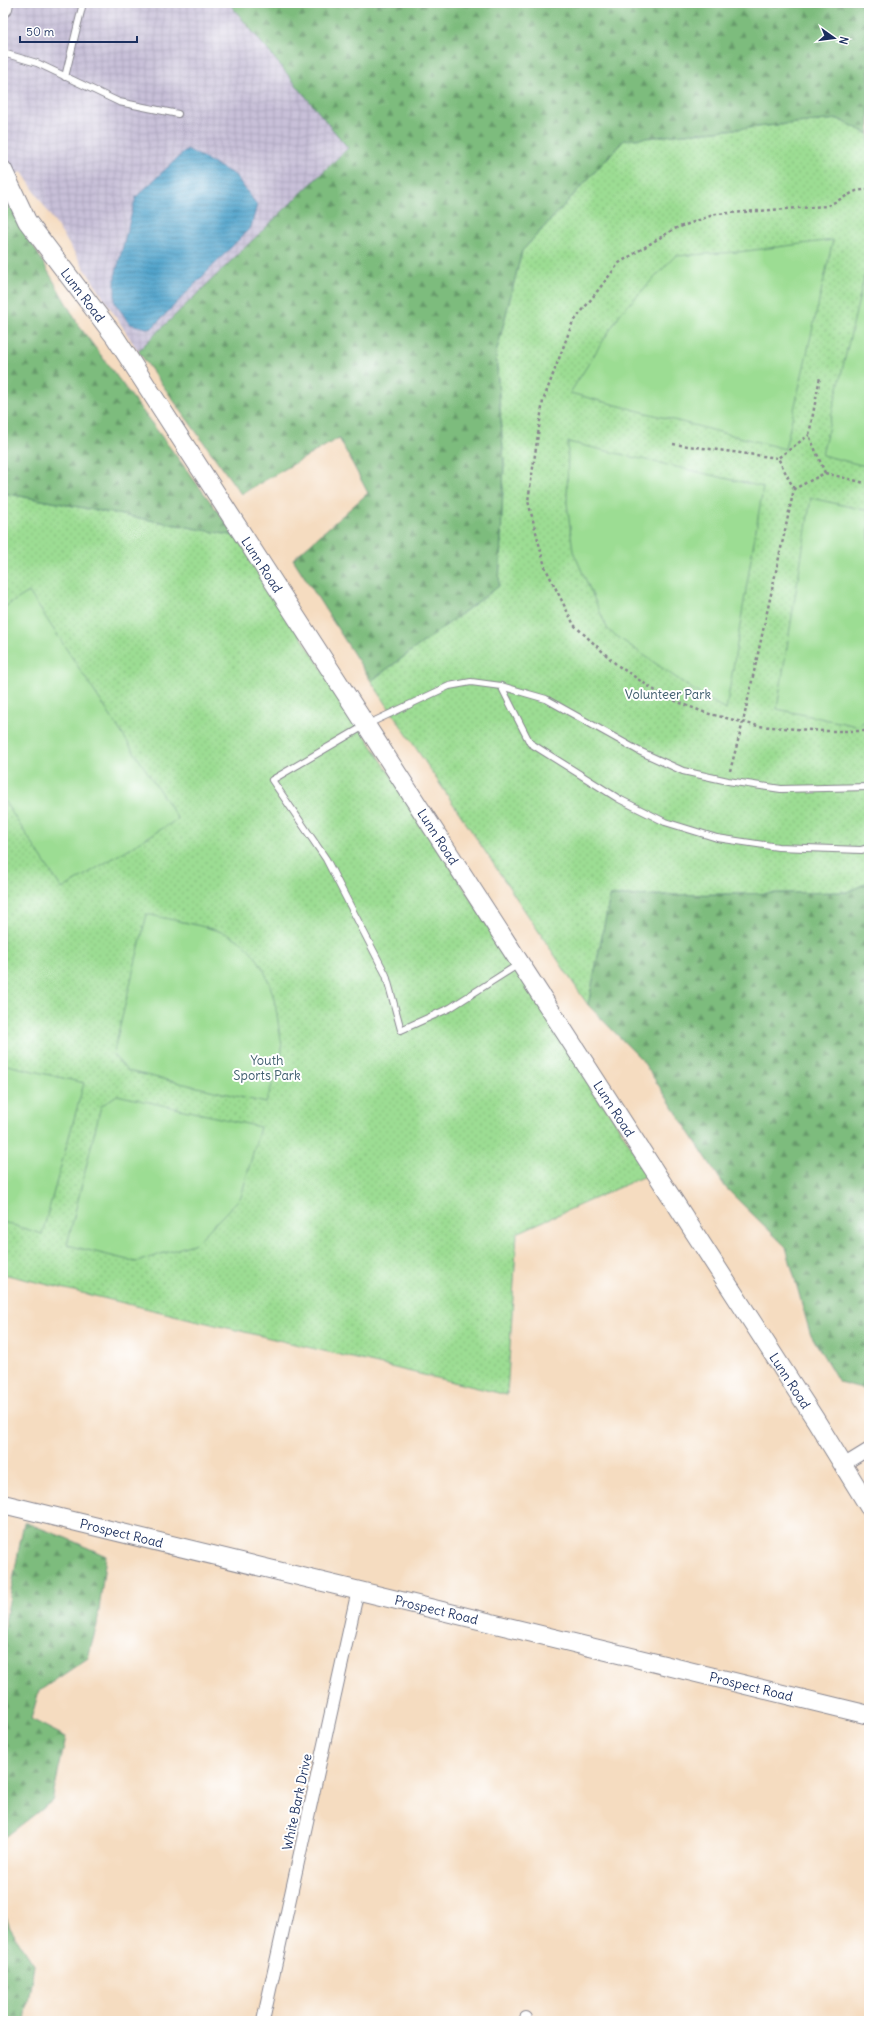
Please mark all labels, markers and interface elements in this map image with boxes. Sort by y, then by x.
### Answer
scale bar [20,18,137,44]
north arrow [814,18,854,58]
text: 50 m [26,24,55,39]
text: N [836,35,851,46]
street label: Lunn Road [57,264,109,325]
street label: Lunn Road [238,533,287,596]
park label: Volunteer Park [625,686,712,703]
street label: Lunn Road [414,805,463,868]
park label: Youth Sports Park [233,1052,301,1084]
street label: Lunn Road [590,1077,639,1140]
street label: Lunn Road [766,1350,815,1412]
street label: Prospect Road [78,1515,165,1551]
street label: Prospect Road [393,1591,480,1628]
street label: Prospect Road [708,1668,795,1705]
street label: White Bark Drive [278,1752,316,1852]

